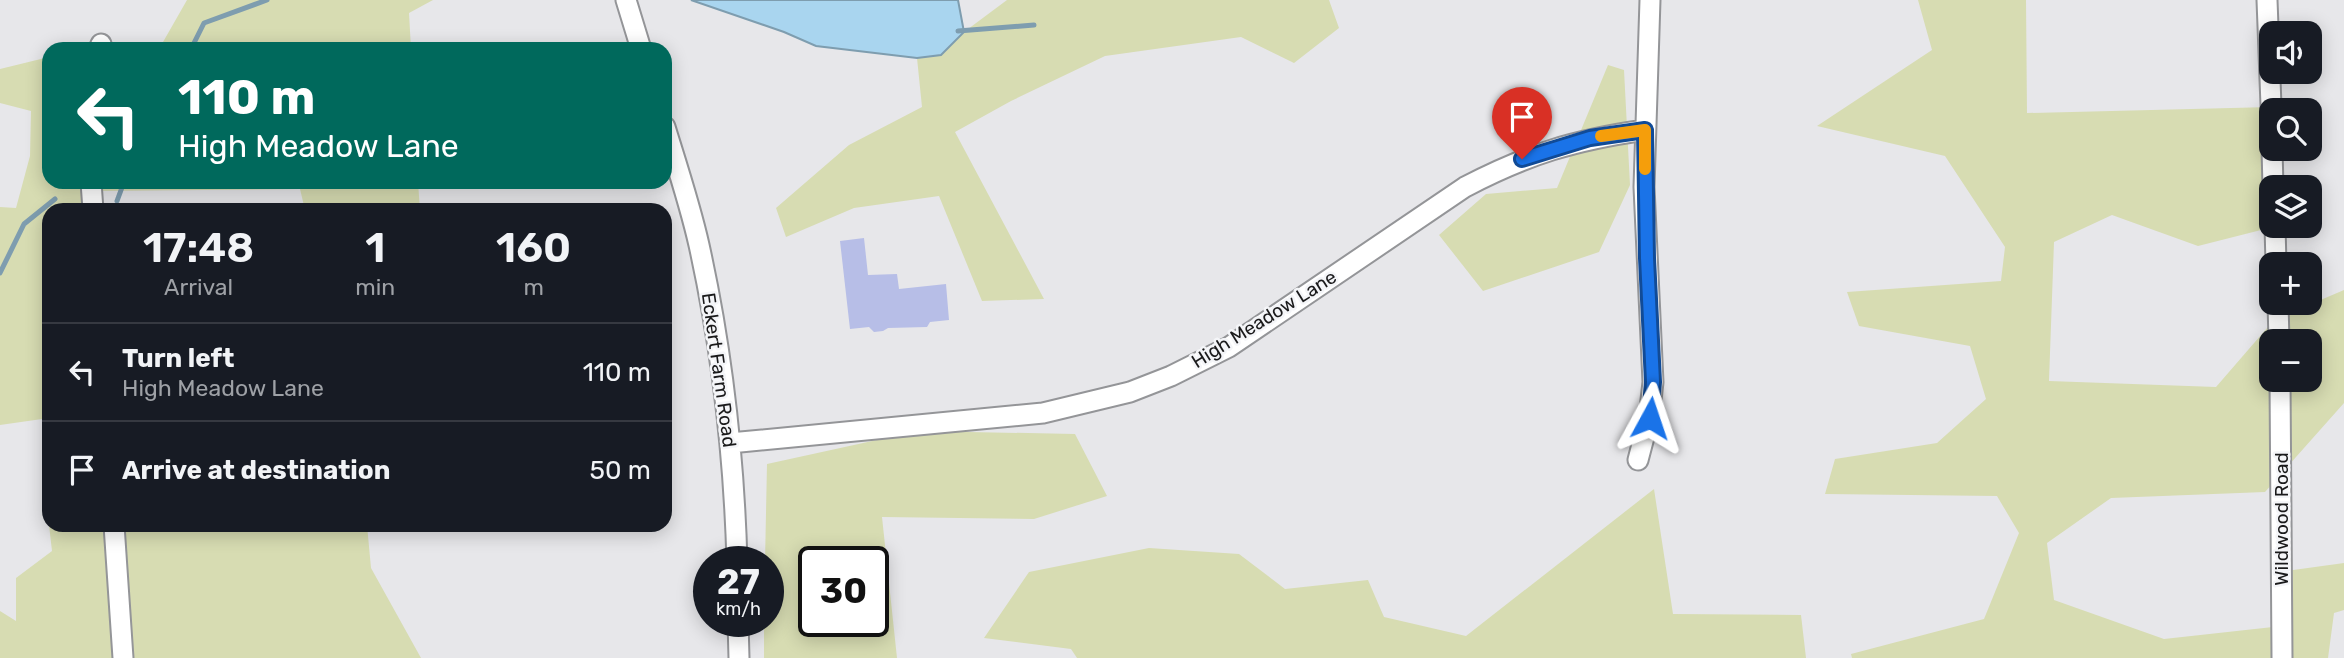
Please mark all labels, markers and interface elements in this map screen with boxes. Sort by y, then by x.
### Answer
map controls [2259,21,2322,392]
button: sound [2259,21,2322,84]
text: 110 m [178,68,315,126]
icon: left [63,70,154,161]
pin [1492,87,1552,159]
icon: arrive [1503,98,1541,136]
button: search [2259,98,2322,161]
text: High Meadow Lane [178,127,459,165]
button: layers [2259,175,2322,238]
text: 17:48 [143,223,254,273]
text: 1 [365,223,385,273]
text: 160 [496,223,571,273]
button: + [2259,252,2322,315]
street label: High Meadow Lane [1187,265,1341,373]
text: Arrival [164,273,233,301]
text: min [355,273,395,301]
text: m [523,273,544,301]
street label: Eckert Farm Road [697,291,741,449]
button: − [2259,329,2322,392]
text: Turn left [122,343,234,374]
icon: left [63,353,101,391]
text: 110 m [583,357,651,388]
text: High Meadow Lane [122,374,324,402]
position arrow [1613,381,1687,455]
icon: arrive [63,451,101,489]
street label: Wildwood Road [2270,452,2293,586]
text: Arrive at destination [122,455,390,486]
text: 50 m [590,455,651,486]
speed limit sign: 30 [798,546,889,637]
text: 27 [717,561,760,603]
text: km/h [716,598,761,620]

